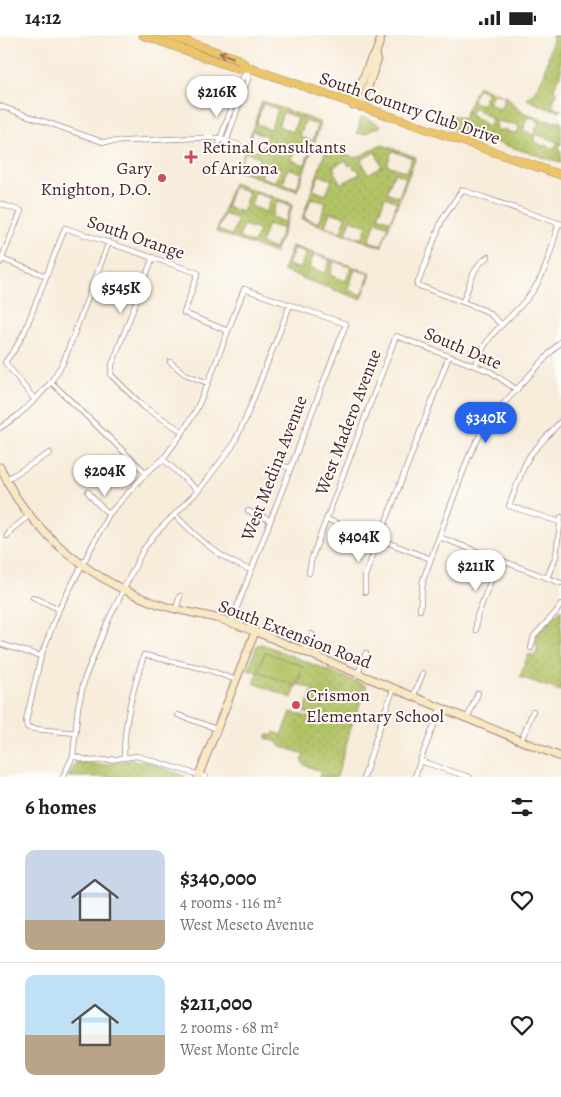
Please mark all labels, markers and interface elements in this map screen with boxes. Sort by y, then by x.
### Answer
text: 14:12 [25,5,61,31]
one-way arrow [219,50,235,59]
street label: South Country Club Drive [316,66,504,150]
pin: $216K [182,76,252,118]
text: $216K [198,81,236,103]
place label: Retinal Consultants of Arizona [202,135,346,180]
marker: Retinal Consultants of Arizona [184,150,198,164]
place label: Gary Knighton, D.O. [40,156,153,201]
marker: Gary Knighton, D.O. [156,172,168,184]
street label: South Orange [84,209,188,265]
pin: $545K [86,271,156,314]
text: $545K [101,277,141,299]
street label: South Date [421,321,505,375]
street label: West Madero Avenue [309,346,387,499]
street label: West Medina Avenue [235,392,313,545]
pin: $340K [451,401,521,444]
text: $340K [466,407,506,429]
pin: $204K [70,455,140,497]
text: $204K [84,460,126,482]
pin: $404K [324,521,394,563]
text: $404K [338,526,380,548]
pin: $211K [441,549,511,592]
text: $211K [457,555,495,577]
street label: South Extension Road [215,594,375,674]
place label: Crismon Elementary School [306,683,444,728]
marker: Crismon Elementary School [290,699,302,711]
text: 6 homes [25,793,97,821]
icon: filters [508,793,536,821]
text: $340,000 [180,864,257,892]
icon: home [65,870,125,930]
icon: heart [508,886,536,914]
text: 4 rooms · 116 m² [180,892,282,914]
text: West Meseto Avenue [180,914,314,936]
text: $211,000 [180,989,252,1017]
icon: home [65,995,125,1055]
icon: heart [508,1011,536,1039]
text: 2 rooms · 68 m² [180,1017,279,1039]
text: West Monte Circle [180,1039,299,1061]

